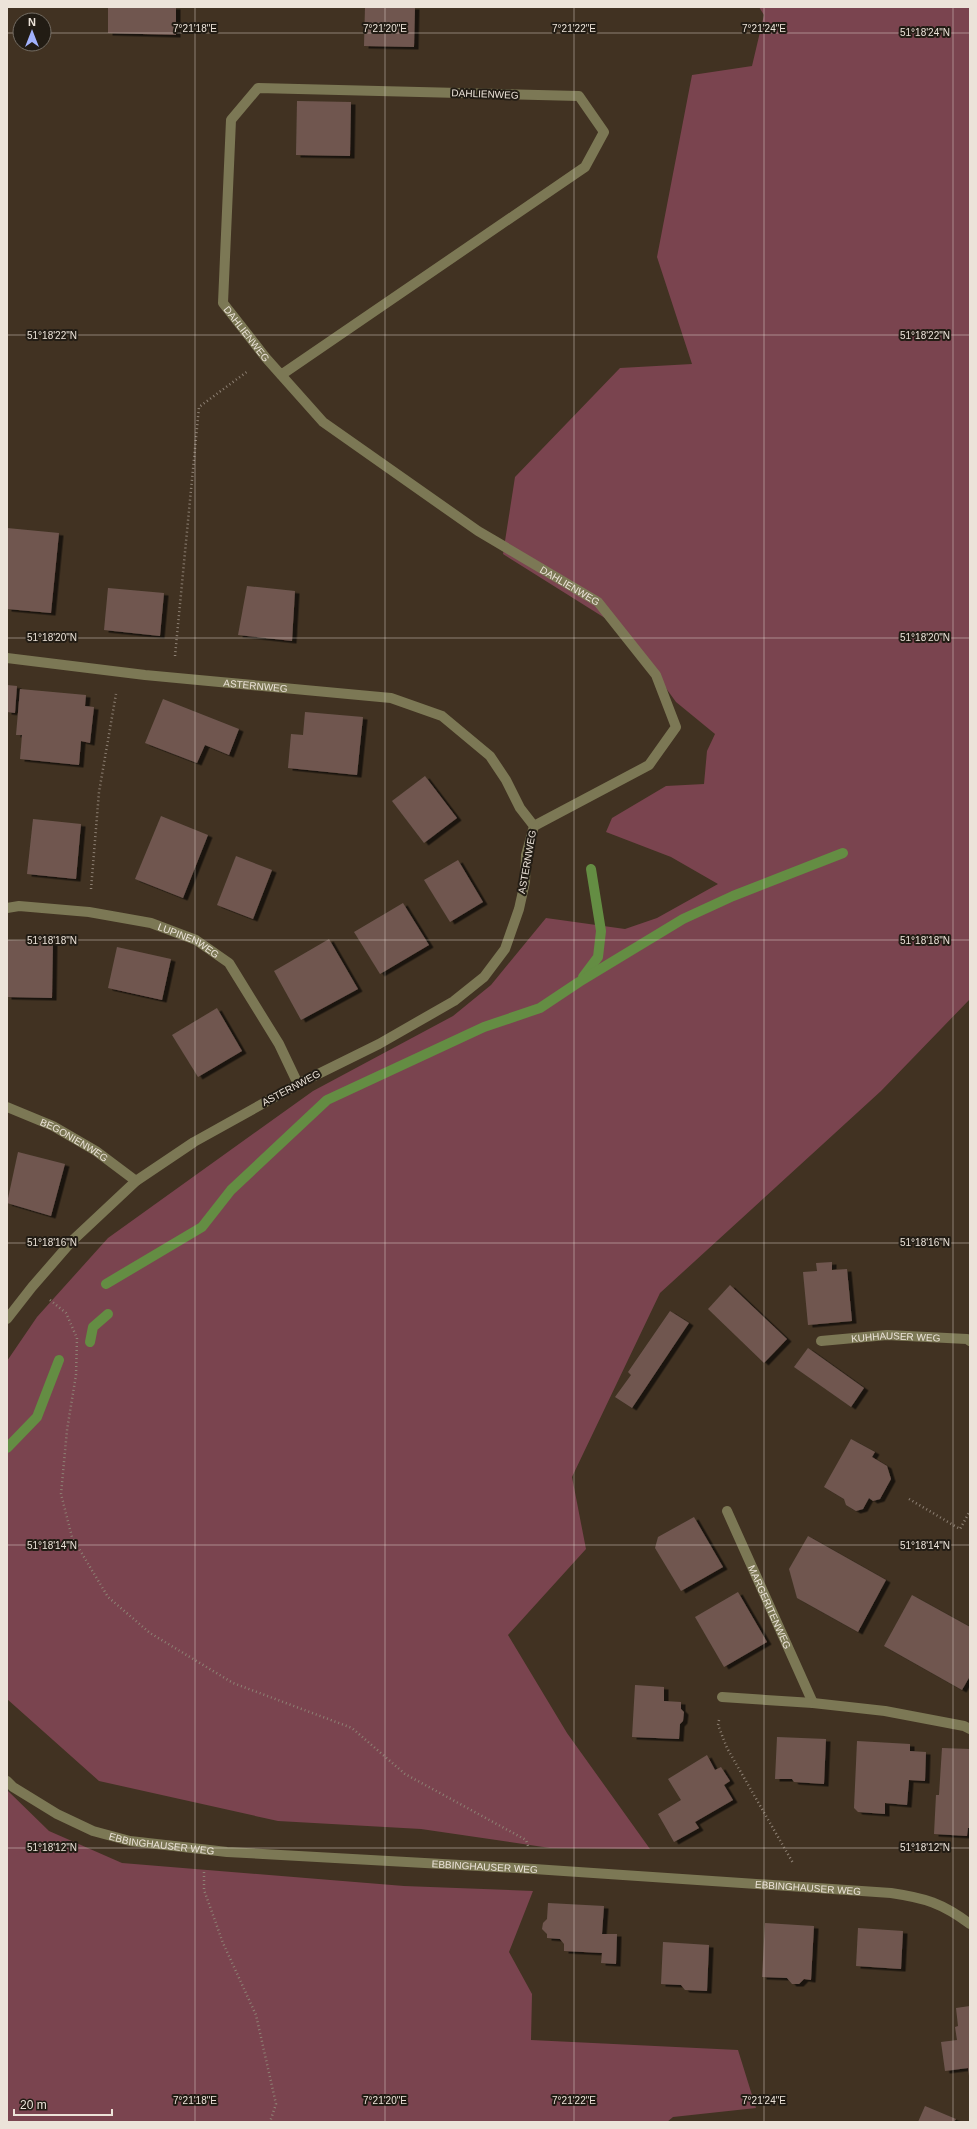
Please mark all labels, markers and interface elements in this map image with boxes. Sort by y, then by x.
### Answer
north arrow [12,12,52,52]
text: N [28,16,36,28]
text: 7°21'18"E [173,23,217,34]
text: 7°21'20"E [363,23,407,34]
text: 7°21'22"E [552,23,596,34]
text: 7°21'24"E [742,23,786,34]
text: 51°18'24"N [900,27,950,38]
street label: DAHLIENWEG [451,87,519,101]
street label: DAHLIENWEG [222,304,272,364]
text: 51°18'22"N [27,330,77,341]
text: 51°18'22"N [900,330,950,341]
street label: DAHLIENWEG [538,564,602,607]
text: 51°18'20"N [27,632,77,643]
text: 51°18'20"N [900,632,950,643]
street label: ASTERNWEG [223,677,288,694]
street label: ASTERNWEG [516,829,538,895]
street label: LUPINENWEG [157,921,222,960]
text: 51°18'18"N [27,935,77,946]
text: 51°18'18"N [900,935,950,946]
street label: ASTERNWEG [260,1068,322,1108]
street label: BEGONIENWEG [39,1116,111,1164]
text: 51°18'16"N [27,1237,77,1248]
text: 51°18'16"N [900,1237,950,1248]
street label: KUHHAUSER WEG [851,1329,941,1344]
text: 51°18'14"N [27,1540,77,1551]
text: 51°18'14"N [900,1540,950,1551]
street label: MARGERITENWEG [746,1563,794,1651]
street label: EBBINGHAUSER WEG [108,1830,215,1856]
text: 51°18'12"N [27,1842,77,1853]
text: 51°18'12"N [900,1842,950,1853]
street label: EBBINGHAUSER WEG [431,1858,538,1875]
street label: EBBINGHAUSER WEG [755,1878,862,1896]
scale bar [14,2091,112,2117]
text: 7°21'18"E [173,2095,217,2106]
text: 7°21'20"E [363,2095,407,2106]
text: 7°21'22"E [552,2095,596,2106]
text: 7°21'24"E [742,2095,786,2106]
text: 20 m [20,2098,47,2112]

